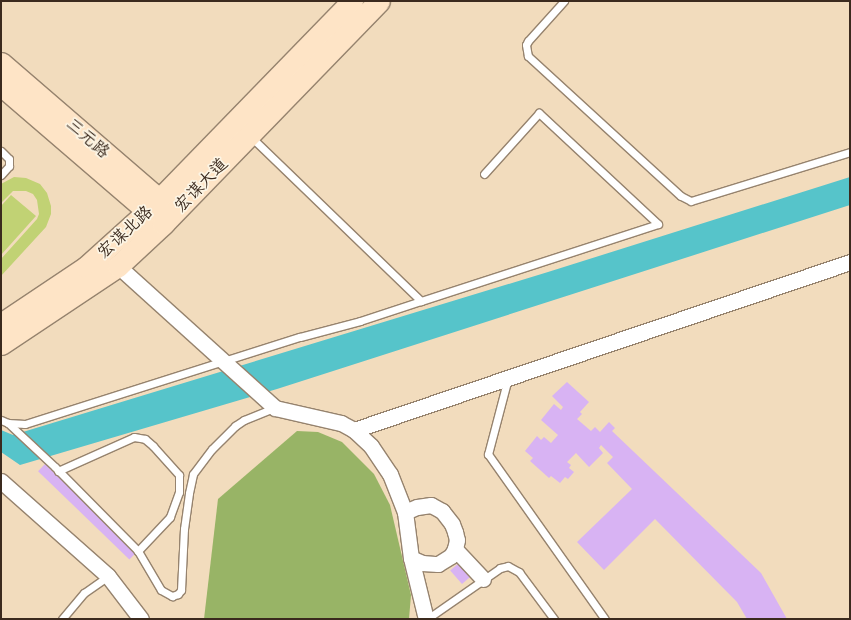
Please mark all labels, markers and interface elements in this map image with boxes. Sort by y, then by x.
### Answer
street label: 三元路 [62,114,114,162]
street label: 宏谋大道 [170,153,232,217]
street label: 宏谋北路 [93,201,157,263]

